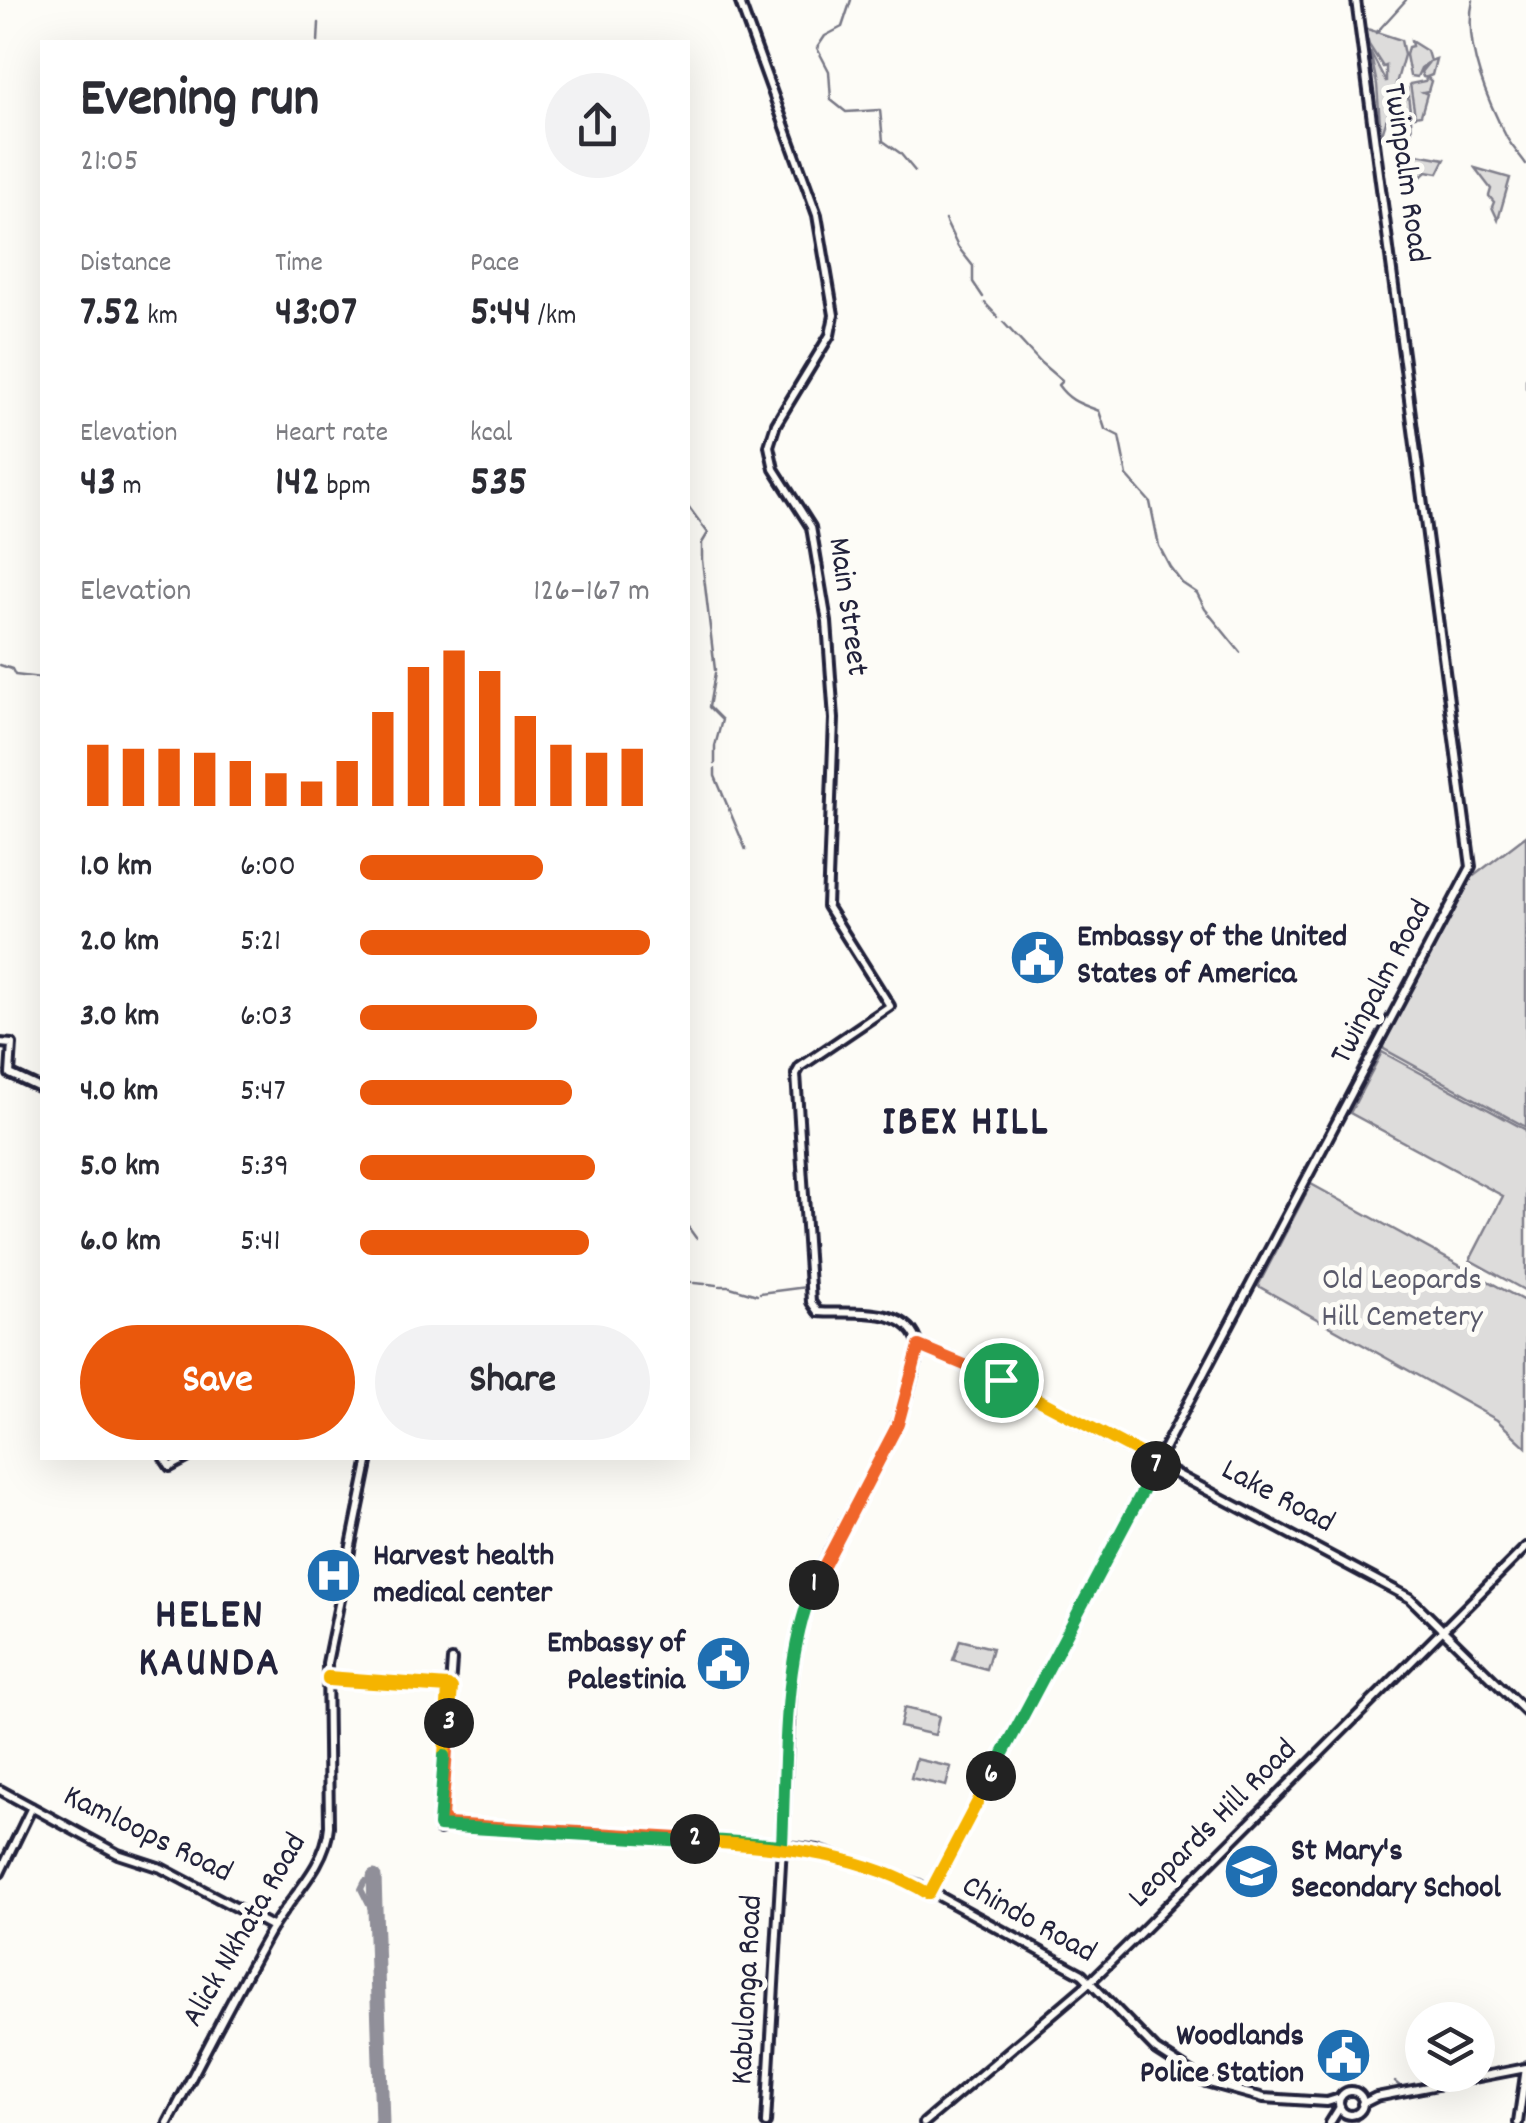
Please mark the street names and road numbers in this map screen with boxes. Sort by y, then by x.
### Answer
street label: Twinpalm Road [1369,80,1439,266]
street label: Main Street [814,535,879,679]
street label: Twinpalm Road [1320,892,1446,1074]
street label: Lake Road [1212,1449,1342,1547]
street label: Leopards Hill Road [1119,1730,1309,1920]
street label: Kamloops Road [55,1775,239,1897]
street label: Alick Nkhata Road [172,1826,320,2036]
street label: Chindo Road [952,1865,1104,1977]
street label: Kabulonga Road [721,1894,777,2086]

